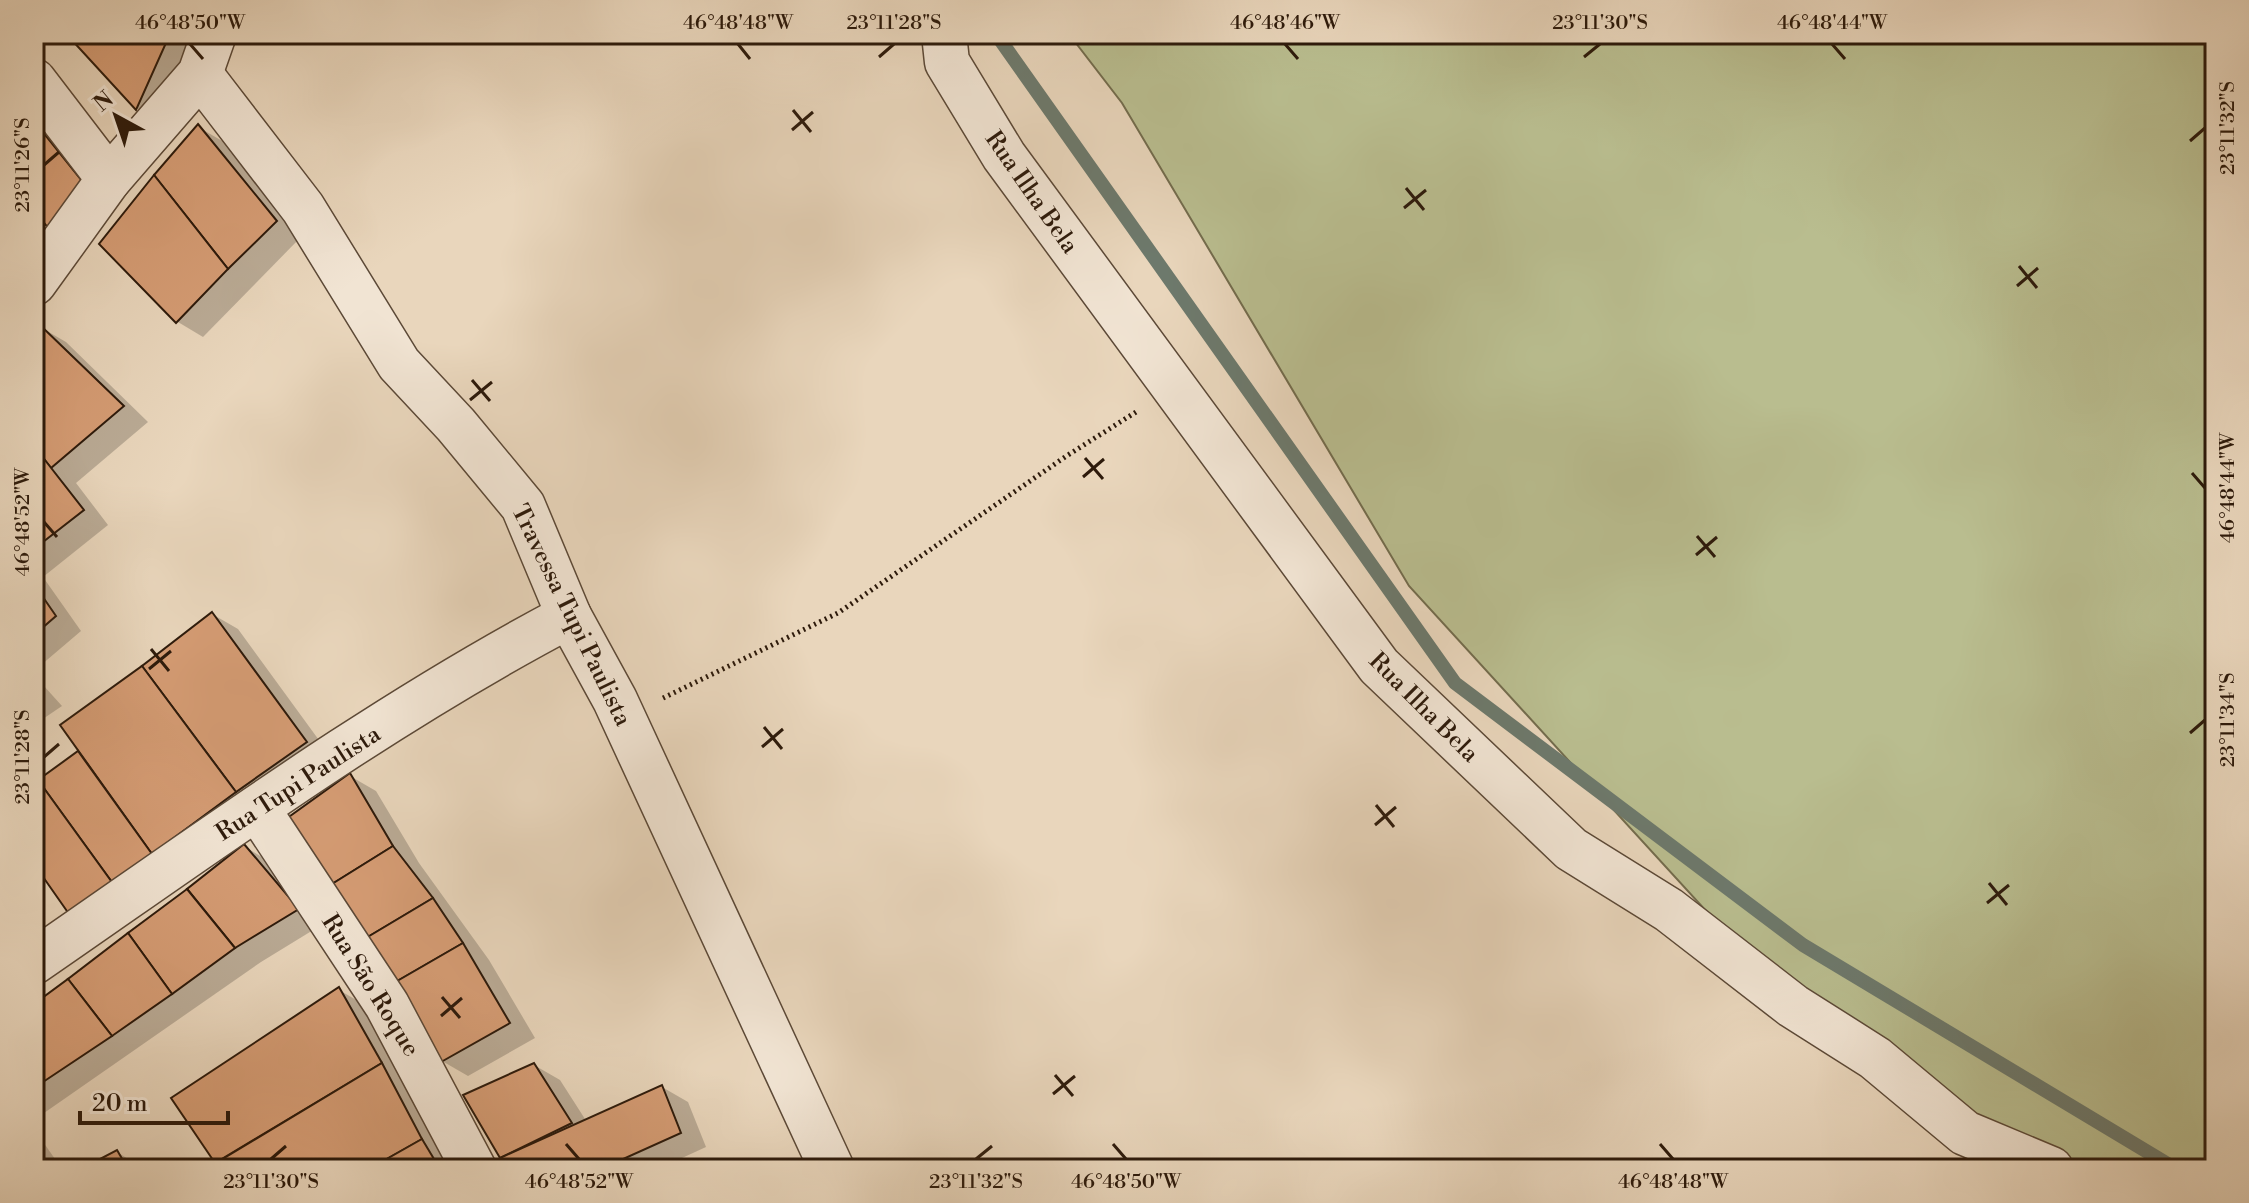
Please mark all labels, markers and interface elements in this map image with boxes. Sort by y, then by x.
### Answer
text: 46°48'50"W [135,11,246,36]
text: 46°48'48"W [683,11,794,36]
text: 23°11'28"S [846,11,942,36]
text: 46°48'46"W [1230,11,1341,36]
text: 23°11'30"S [1552,11,1648,36]
text: 46°48'44"W [1777,11,1888,36]
north arrow [76,76,156,156]
text: 23°11'32"S [2216,81,2241,175]
text: N [89,86,120,118]
text: 23°11'26"S [11,118,36,212]
street label: Rua Ilha Bela [978,125,1085,261]
text: 46°48'44"W [2216,432,2241,543]
text: 46°48'52"W [11,467,36,576]
street label: Travessa Tupi Paulista [504,500,638,732]
street label: Rua Ilha Bela [1362,646,1485,770]
text: 23°11'34"S [2216,673,2241,767]
text: 23°11'28"S [11,709,36,805]
street label: Rua Tupi Paulista [211,719,387,848]
street label: Rua São Roque [314,909,426,1062]
scale bar [80,1075,228,1125]
text: 20 m [92,1089,148,1119]
text: 23°11'30"S [223,1170,319,1195]
text: 46°48'52"W [525,1170,634,1195]
text: 23°11'32"S [929,1170,1023,1195]
text: 46°48'50"W [1071,1170,1182,1195]
text: 46°48'48"W [1618,1170,1729,1195]

